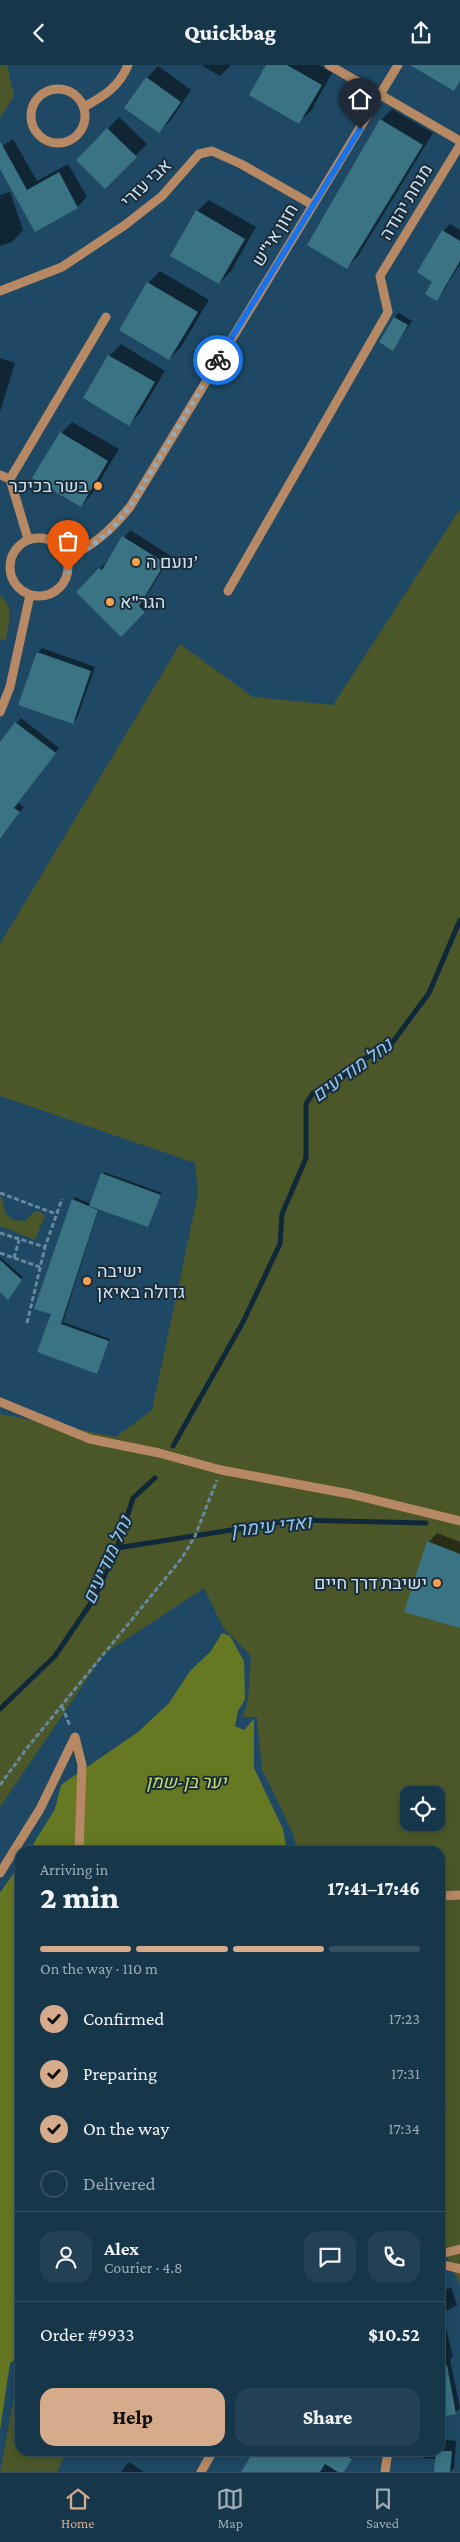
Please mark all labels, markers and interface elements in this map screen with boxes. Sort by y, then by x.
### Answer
icon: back [25,19,53,47]
icon: share [407,19,435,47]
text: Quickbag [184,20,276,45]
pin [339,78,381,129]
icon: home [346,85,374,113]
street label: אבי עזרי [117,155,175,211]
street label: מנחת יהודה [376,161,436,243]
street label: חזון אי"ש [248,200,302,270]
courier [193,335,243,385]
icon: bike [204,346,232,374]
place label: בשר בכיכר [9,476,89,496]
marker: בשר בכיכר [92,480,104,492]
pin [47,520,89,571]
icon: bag [54,527,82,555]
place label: נועם ה’ [146,552,198,572]
marker: נועם ה’ [130,556,142,568]
place label: הגר"א [120,592,165,612]
marker: הגר"א [104,596,116,608]
water label: נחל מודיעים [308,1033,397,1106]
place label: ישיבה גדולה באיאן [97,1261,185,1302]
marker: ישיבה גדולה באיאן [81,1275,93,1287]
water label: ואדי עימרן [230,1511,314,1541]
water label: נחל מודיעים [78,1512,136,1607]
place label: ישיבת דרך חיים [314,1573,427,1593]
marker: ישיבת דרך חיים [431,1577,443,1589]
park label: יער בן-שמן [146,1772,228,1792]
map controls [400,1786,445,1831]
button: locate [400,1786,445,1831]
text: Arriving in [40,1861,108,1878]
text: 17:41–17:46 [328,1878,420,1899]
text: 2 min [40,1879,119,1915]
text: On the way · 110 m [40,1960,158,1977]
icon: check [40,2005,68,2033]
text: Confirmed [83,2008,164,2029]
text: 17:23 [389,2010,420,2027]
icon: check [40,2060,68,2088]
text: Preparing [83,2063,157,2084]
text: 17:31 [391,2065,420,2082]
icon: check [40,2115,68,2143]
text: On the way [83,2118,169,2139]
text: 17:34 [388,2120,420,2137]
text: Delivered [83,2173,156,2194]
button: person [40,2231,92,2283]
button: chat [304,2231,356,2283]
button: phone [368,2231,420,2283]
text: Alex [104,2238,139,2259]
text: Courier · 4.8 [104,2259,183,2276]
text: Order #9933 [40,2324,134,2345]
text: $10.52 [368,2324,420,2345]
button: Help [40,2388,225,2446]
button: Share [235,2388,420,2446]
tab: Home [61,2485,94,2531]
tab: Map [216,2485,244,2531]
tab: Saved [366,2485,399,2531]

